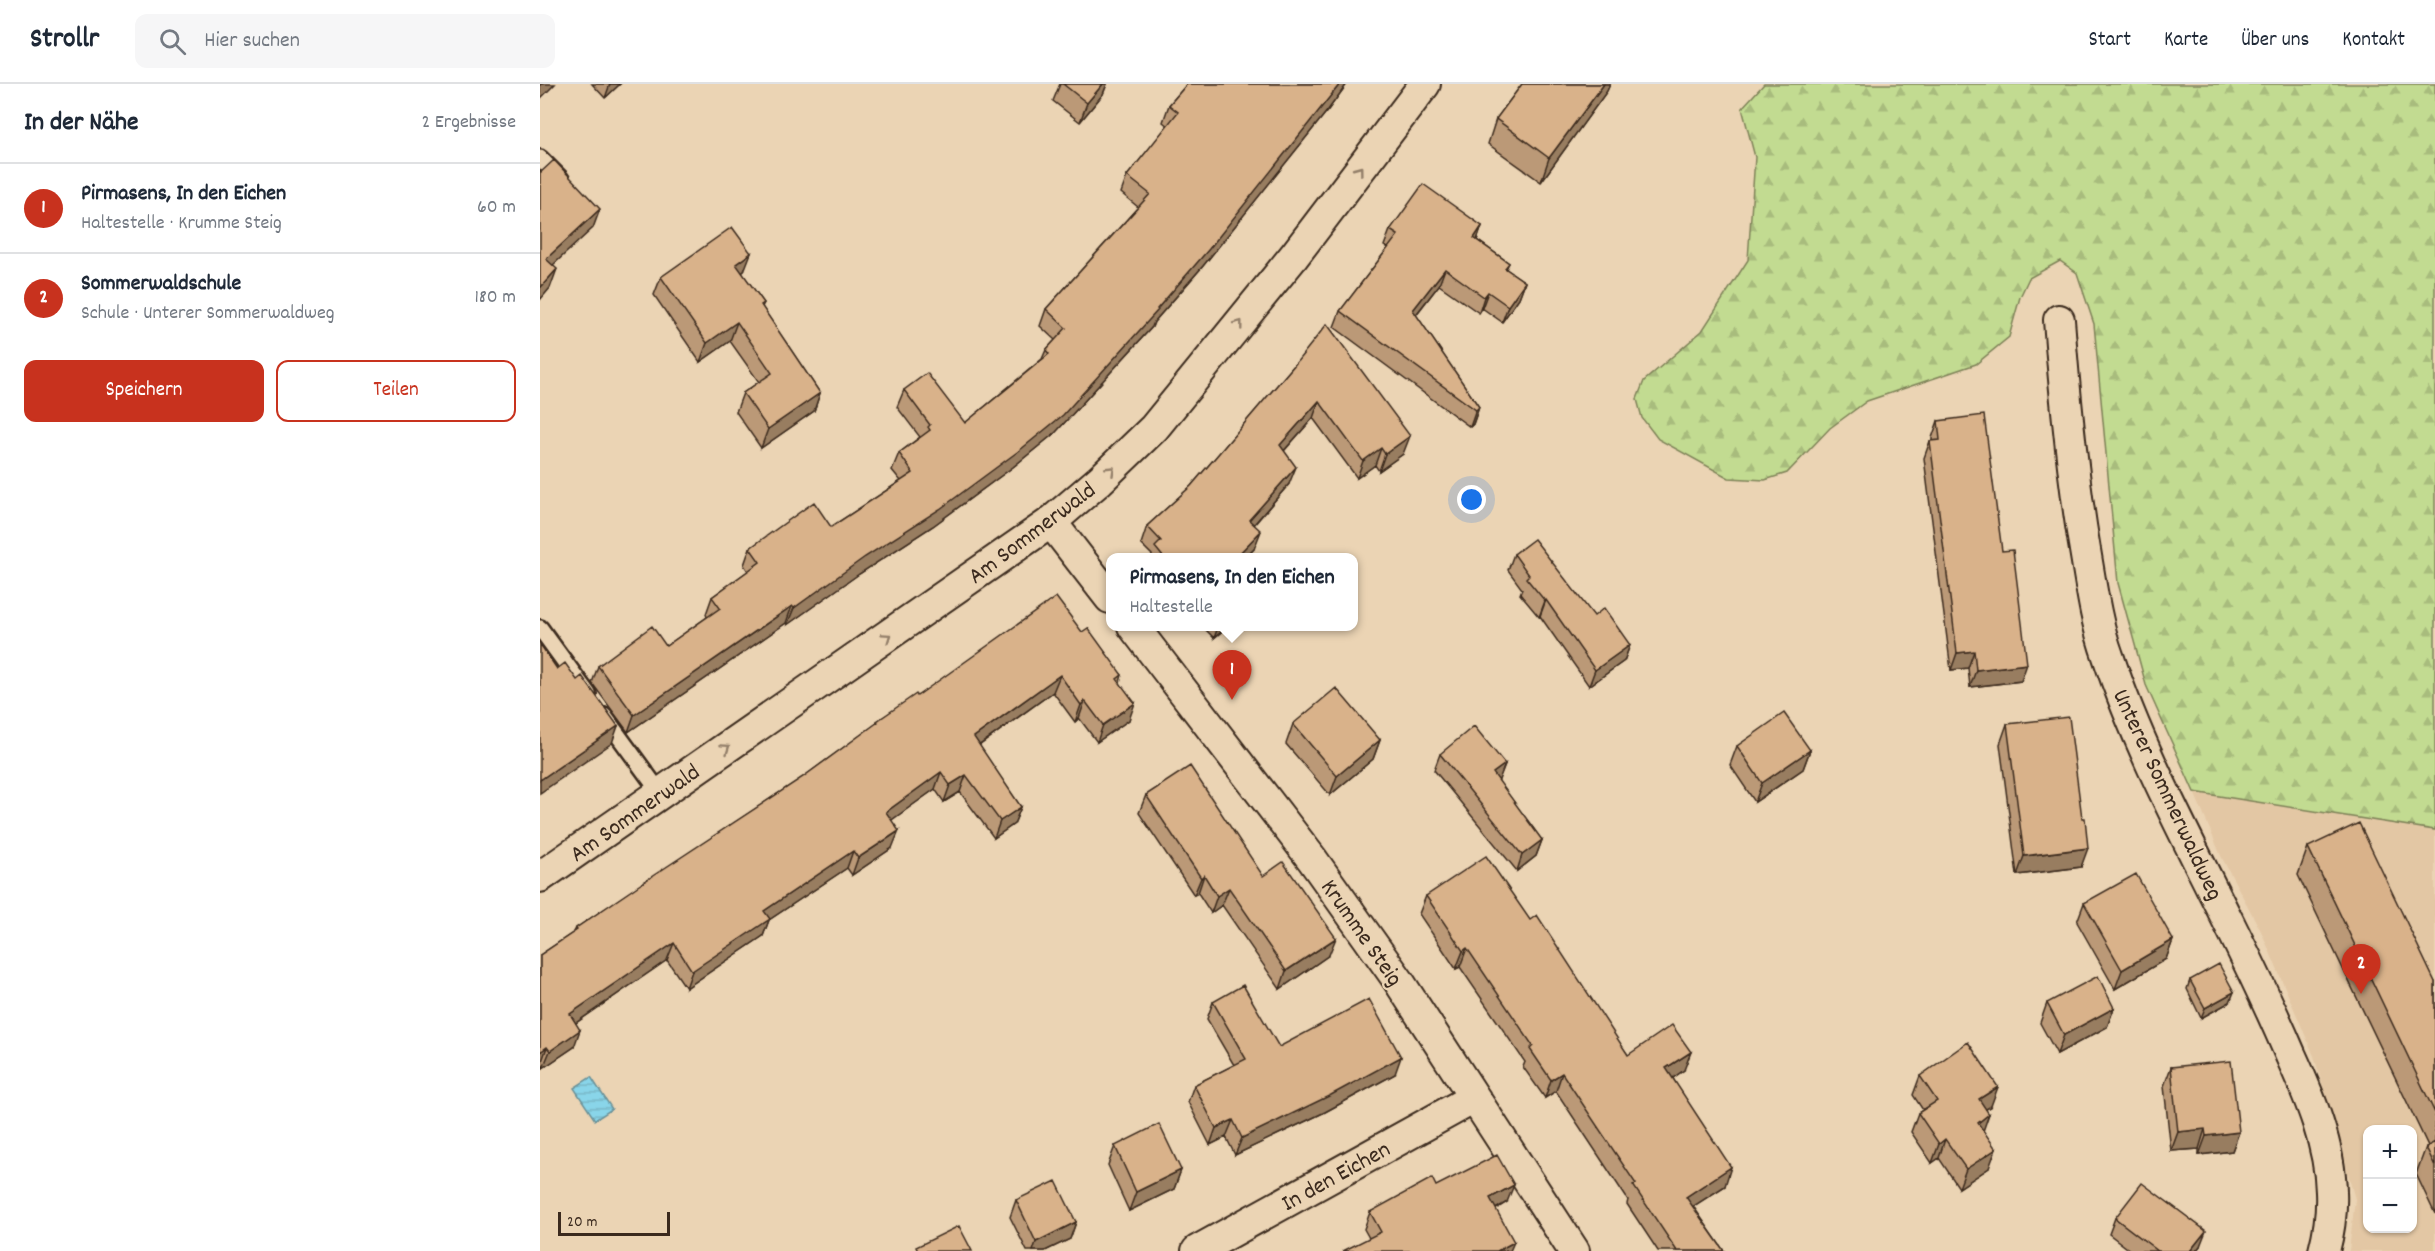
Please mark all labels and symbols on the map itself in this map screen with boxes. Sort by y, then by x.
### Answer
one-way arrow [1352,166,1363,177]
one-way arrow [1232,320,1243,331]
one-way arrow [1104,466,1114,477]
street label: Am Sommerwald [962,475,1104,594]
your location [1457,485,1486,514]
one-way arrow [880,633,891,644]
pin: 1 [1212,650,1252,700]
street label: Unterer Sommerwaldweg [2102,684,2230,907]
one-way arrow [720,744,731,755]
street label: Am Sommerwald [564,757,708,872]
street label: Krumme Steig [1311,873,1410,994]
pin: 2 [2342,944,2380,994]
street label: In den Eichen [1276,1134,1397,1222]
scale bar [558,1209,670,1236]

